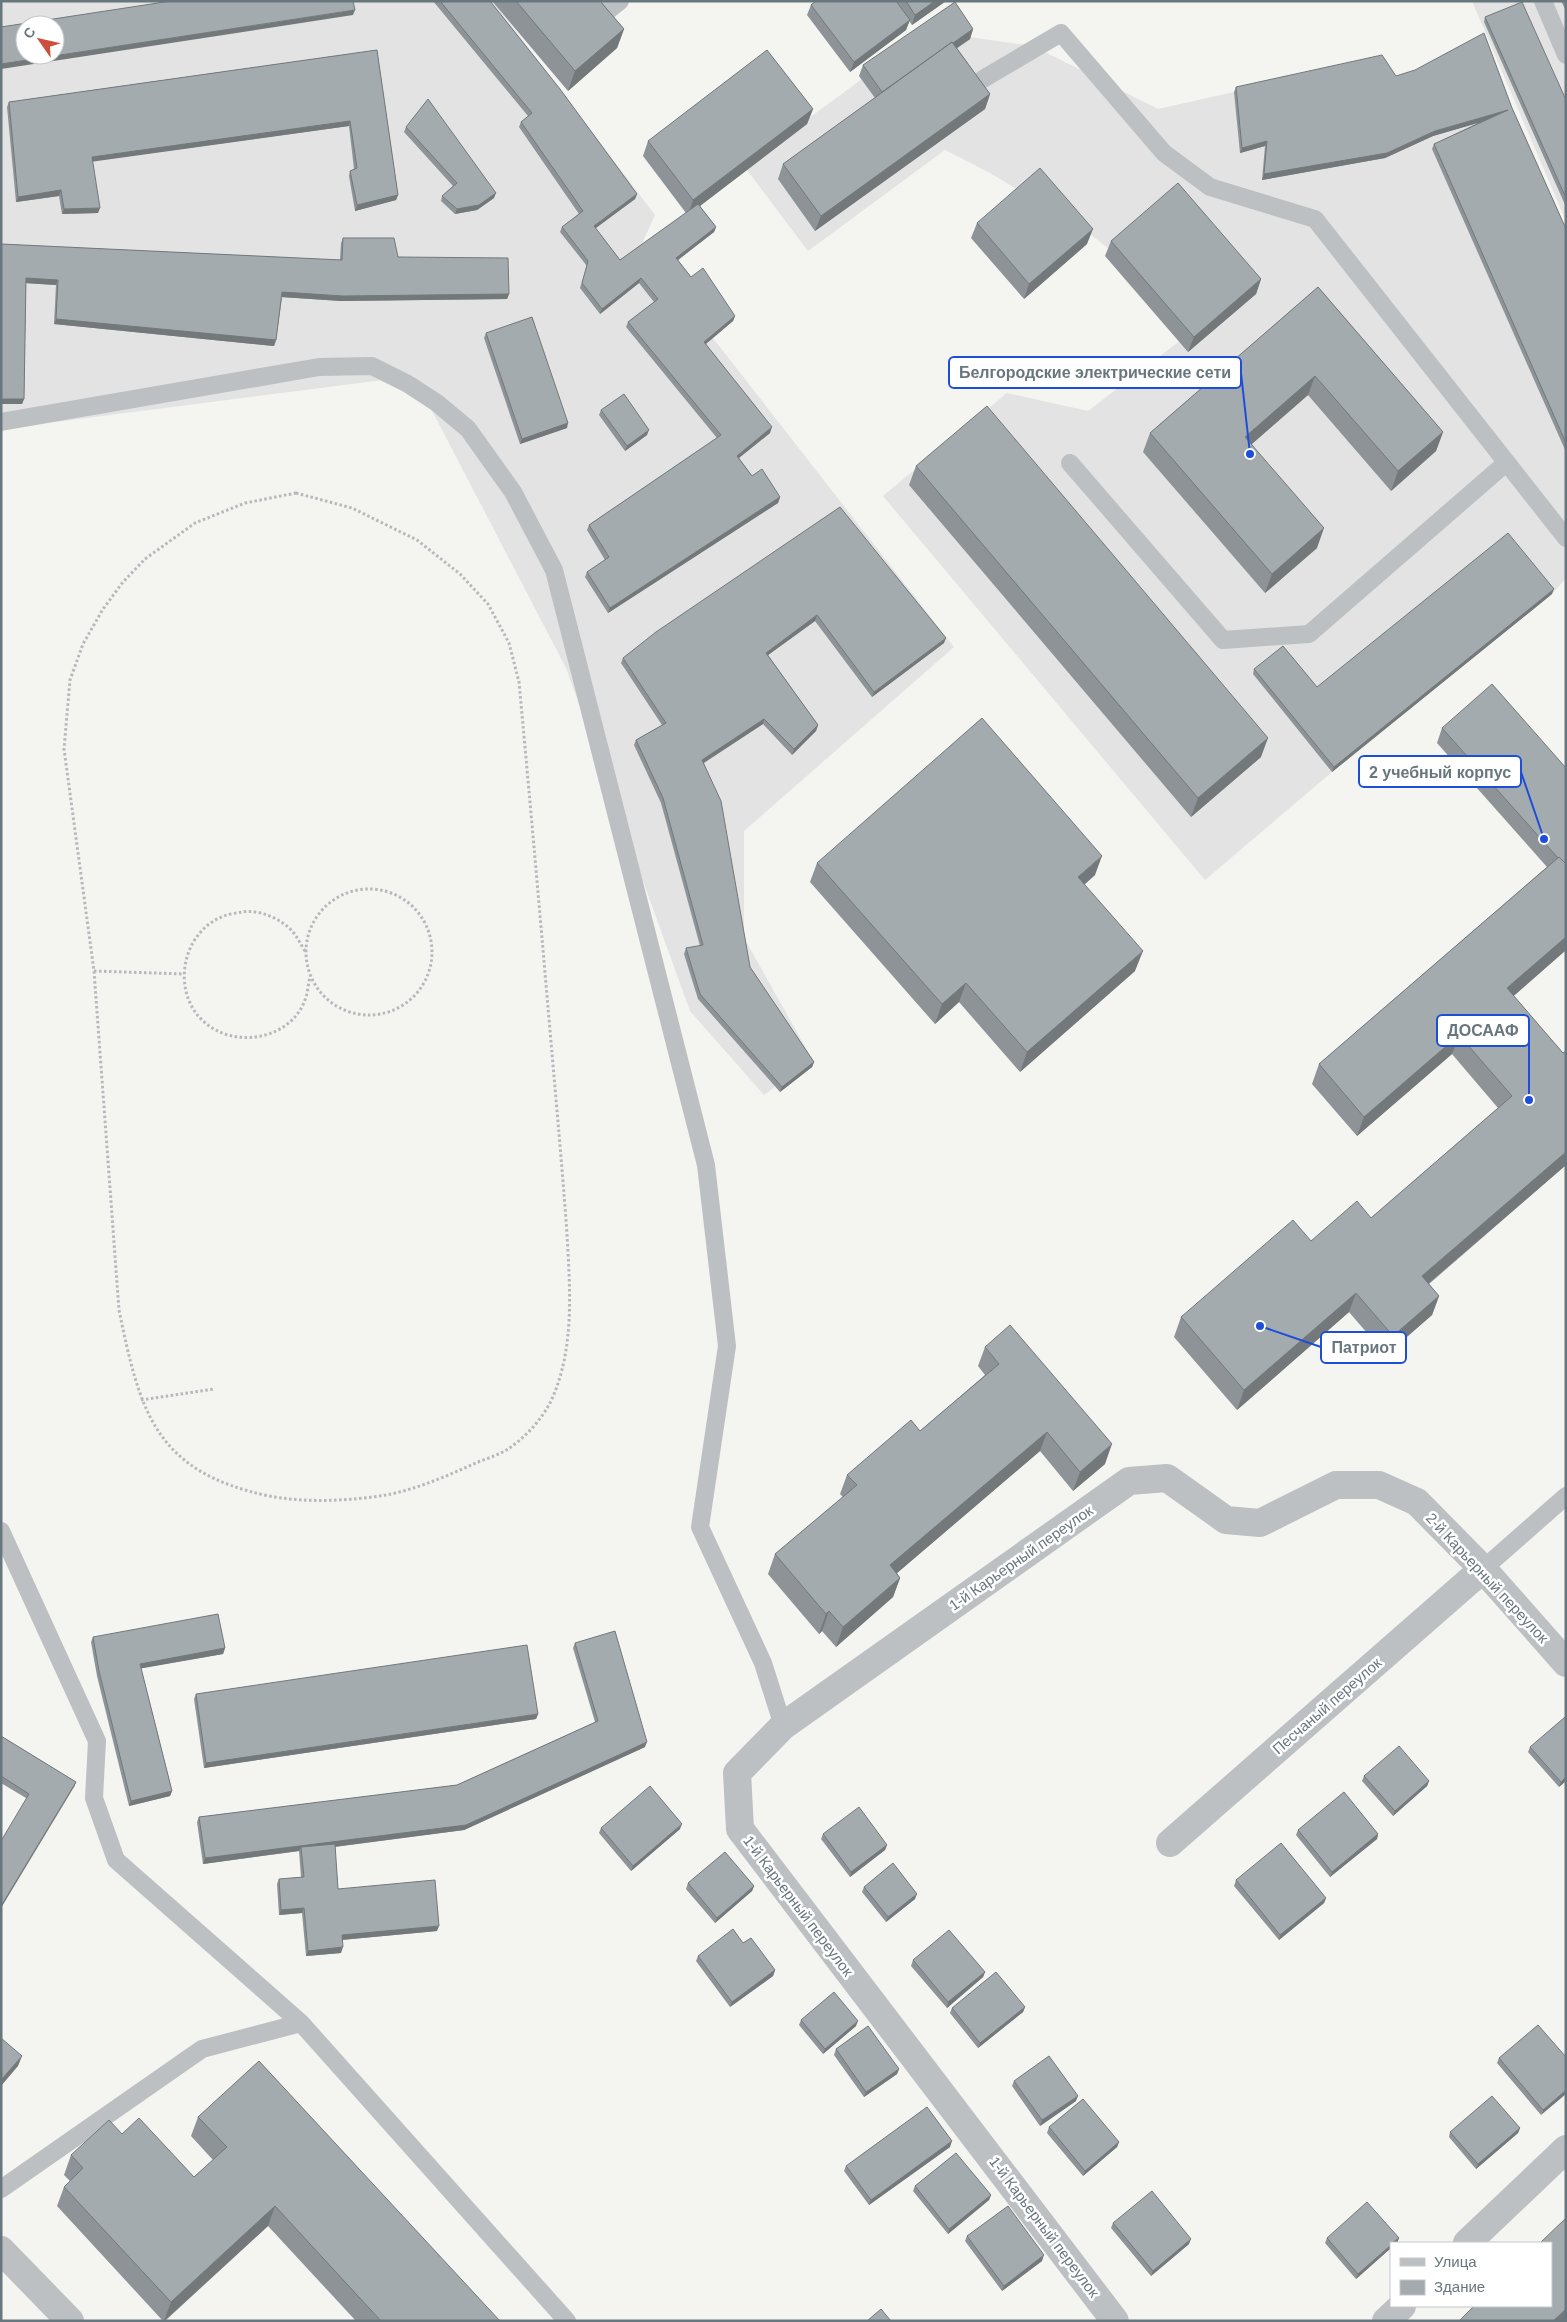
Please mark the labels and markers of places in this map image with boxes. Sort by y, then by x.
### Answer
callout: Белгородские электрические сети [949,357,1241,388]
callout: 2 учебный корпус [1359,756,1521,787]
callout: ДОСААФ [1437,1015,1529,1046]
callout: Патриот [1321,1332,1406,1363]

